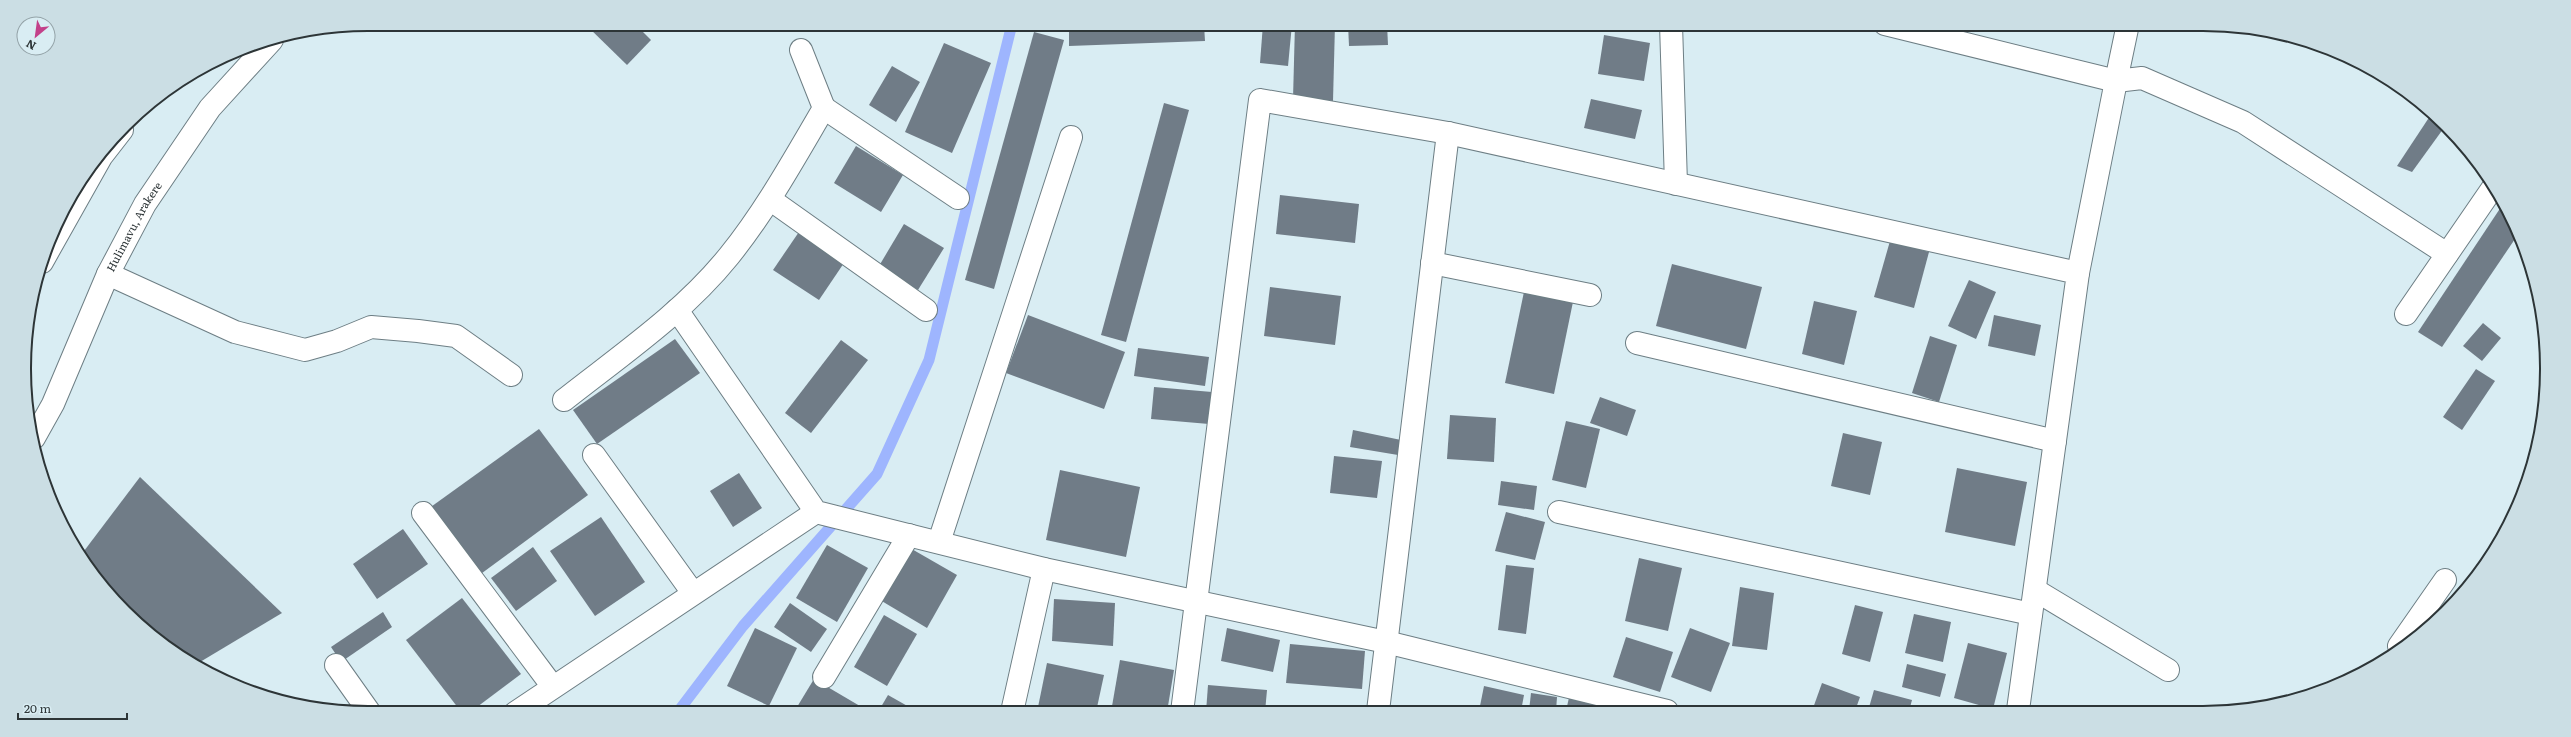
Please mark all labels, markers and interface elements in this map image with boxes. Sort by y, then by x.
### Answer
north arrow [16,16,56,56]
text: N [23,36,39,55]
street label: Hulimavu, Arakere [102,178,165,274]
scale bar [18,695,127,721]
text: 20 m [24,699,51,717]

